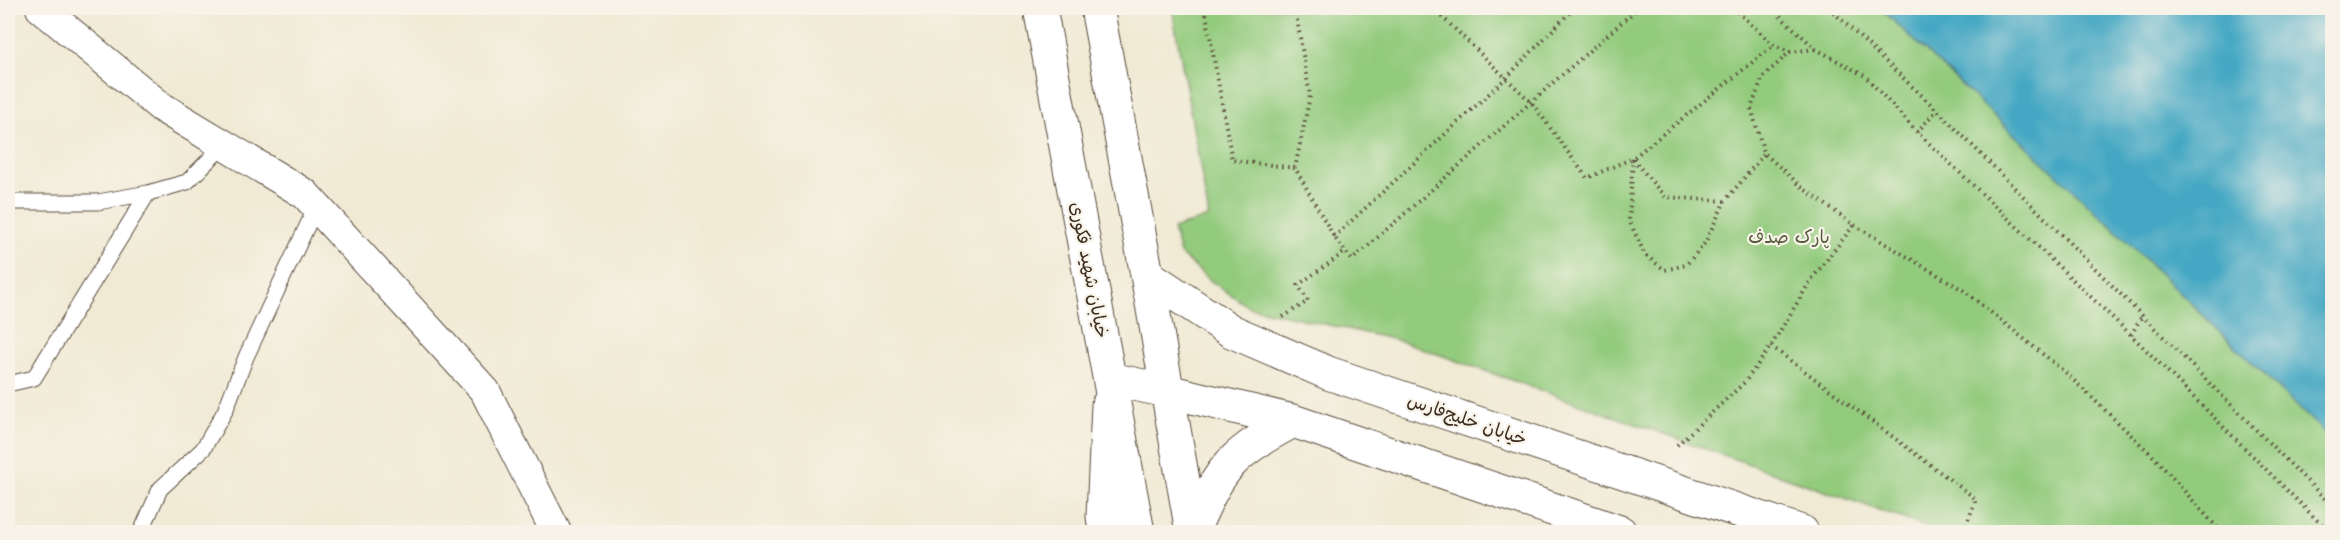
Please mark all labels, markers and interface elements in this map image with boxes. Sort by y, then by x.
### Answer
street label: خیابان شهید فکوری [1066,200,1112,340]
park label: پارک صدف [1748,227,1830,249]
street label: خیابان خلیج‌فارس [1404,390,1529,451]

